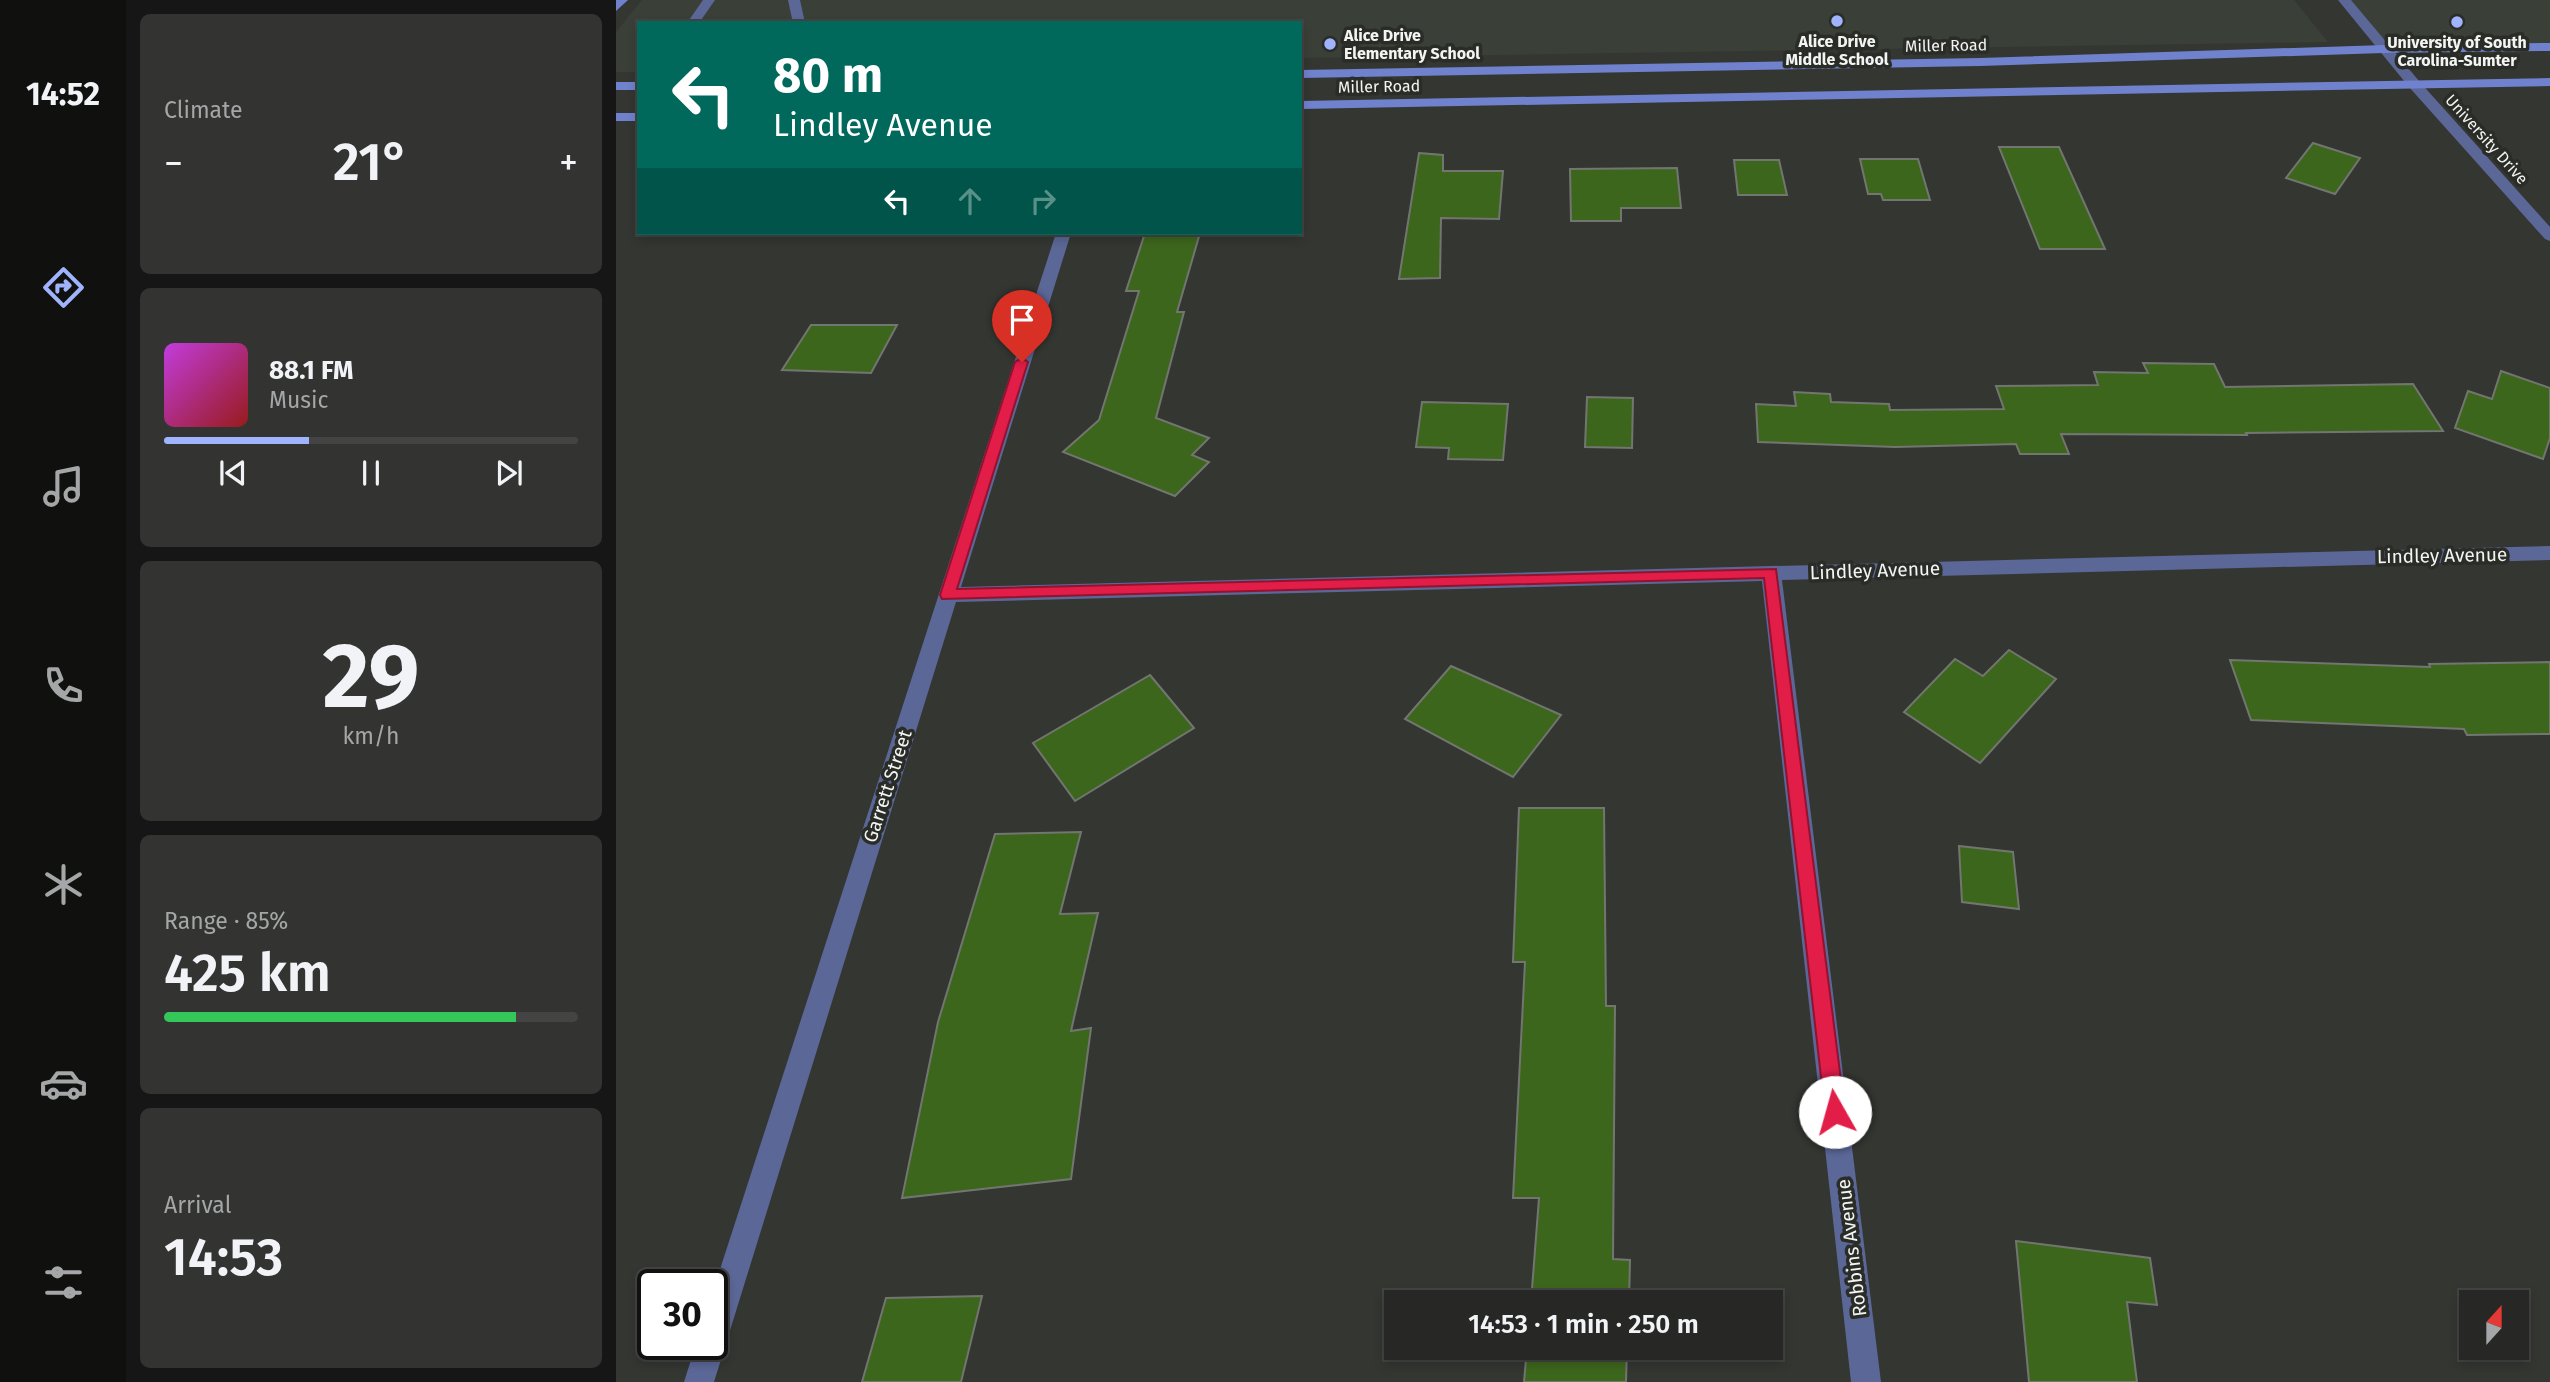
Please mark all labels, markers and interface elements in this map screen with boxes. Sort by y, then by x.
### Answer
marker: Alice Drive Middle School [1829,13,1845,29]
marker: University of South Carolina-Sumter [2449,14,2465,30]
place label: Alice Drive Elementary School [1343,26,1480,63]
place label: Alice Drive Middle School [1785,32,1889,69]
place label: University of South Carolina-Sumter [2387,33,2527,70]
street label: Miller Road [1905,35,1987,56]
marker: Alice Drive Elementary School [1322,36,1338,52]
text: 80 m [773,46,883,105]
icon: left [658,49,749,140]
text: 14:52 [26,75,100,113]
street label: Miller Road [1338,76,1420,97]
street label: University Drive [2441,91,2532,188]
text: Climate [164,96,243,124]
text: Lindley Avenue [773,106,993,144]
text: 21° [333,131,409,194]
text: − [164,140,183,186]
text: + [559,140,578,186]
icon: left [878,182,916,220]
icon: ahead [951,182,989,220]
icon: right [1024,182,1062,220]
icon: directions [39,263,88,312]
pin [992,290,1052,362]
icon: arrive [1003,301,1041,339]
text: 88.1 FM [269,355,354,386]
text: Music [269,386,329,414]
icon: previous [214,454,252,492]
icon: pause [352,454,390,492]
icon: next [490,454,528,492]
icon: music [39,462,88,511]
street label: Lindley Avenue [2377,543,2507,568]
street label: Lindley Avenue [1809,557,1941,584]
text: 29 [322,622,420,731]
icon: phone [39,661,88,710]
text: km/h [343,722,399,750]
street label: Garrett Street [858,727,917,845]
icon: climate [39,860,88,909]
text: Range · 85% [164,907,288,935]
text: 425 km [164,942,331,1005]
icon: car [39,1059,88,1108]
position arrow [1798,1075,1872,1149]
street label: Robbins Avenue [1832,1178,1871,1318]
text: Arrival [164,1191,231,1219]
text: 14:53 [164,1226,283,1289]
icon: filters [39,1258,88,1307]
speed limit sign: 30 [637,1269,728,1360]
north arrow [2459,1290,2529,1360]
map controls [2459,1290,2529,1360]
text: 14:53 · 1 min · 250 m [1468,1309,1699,1340]

